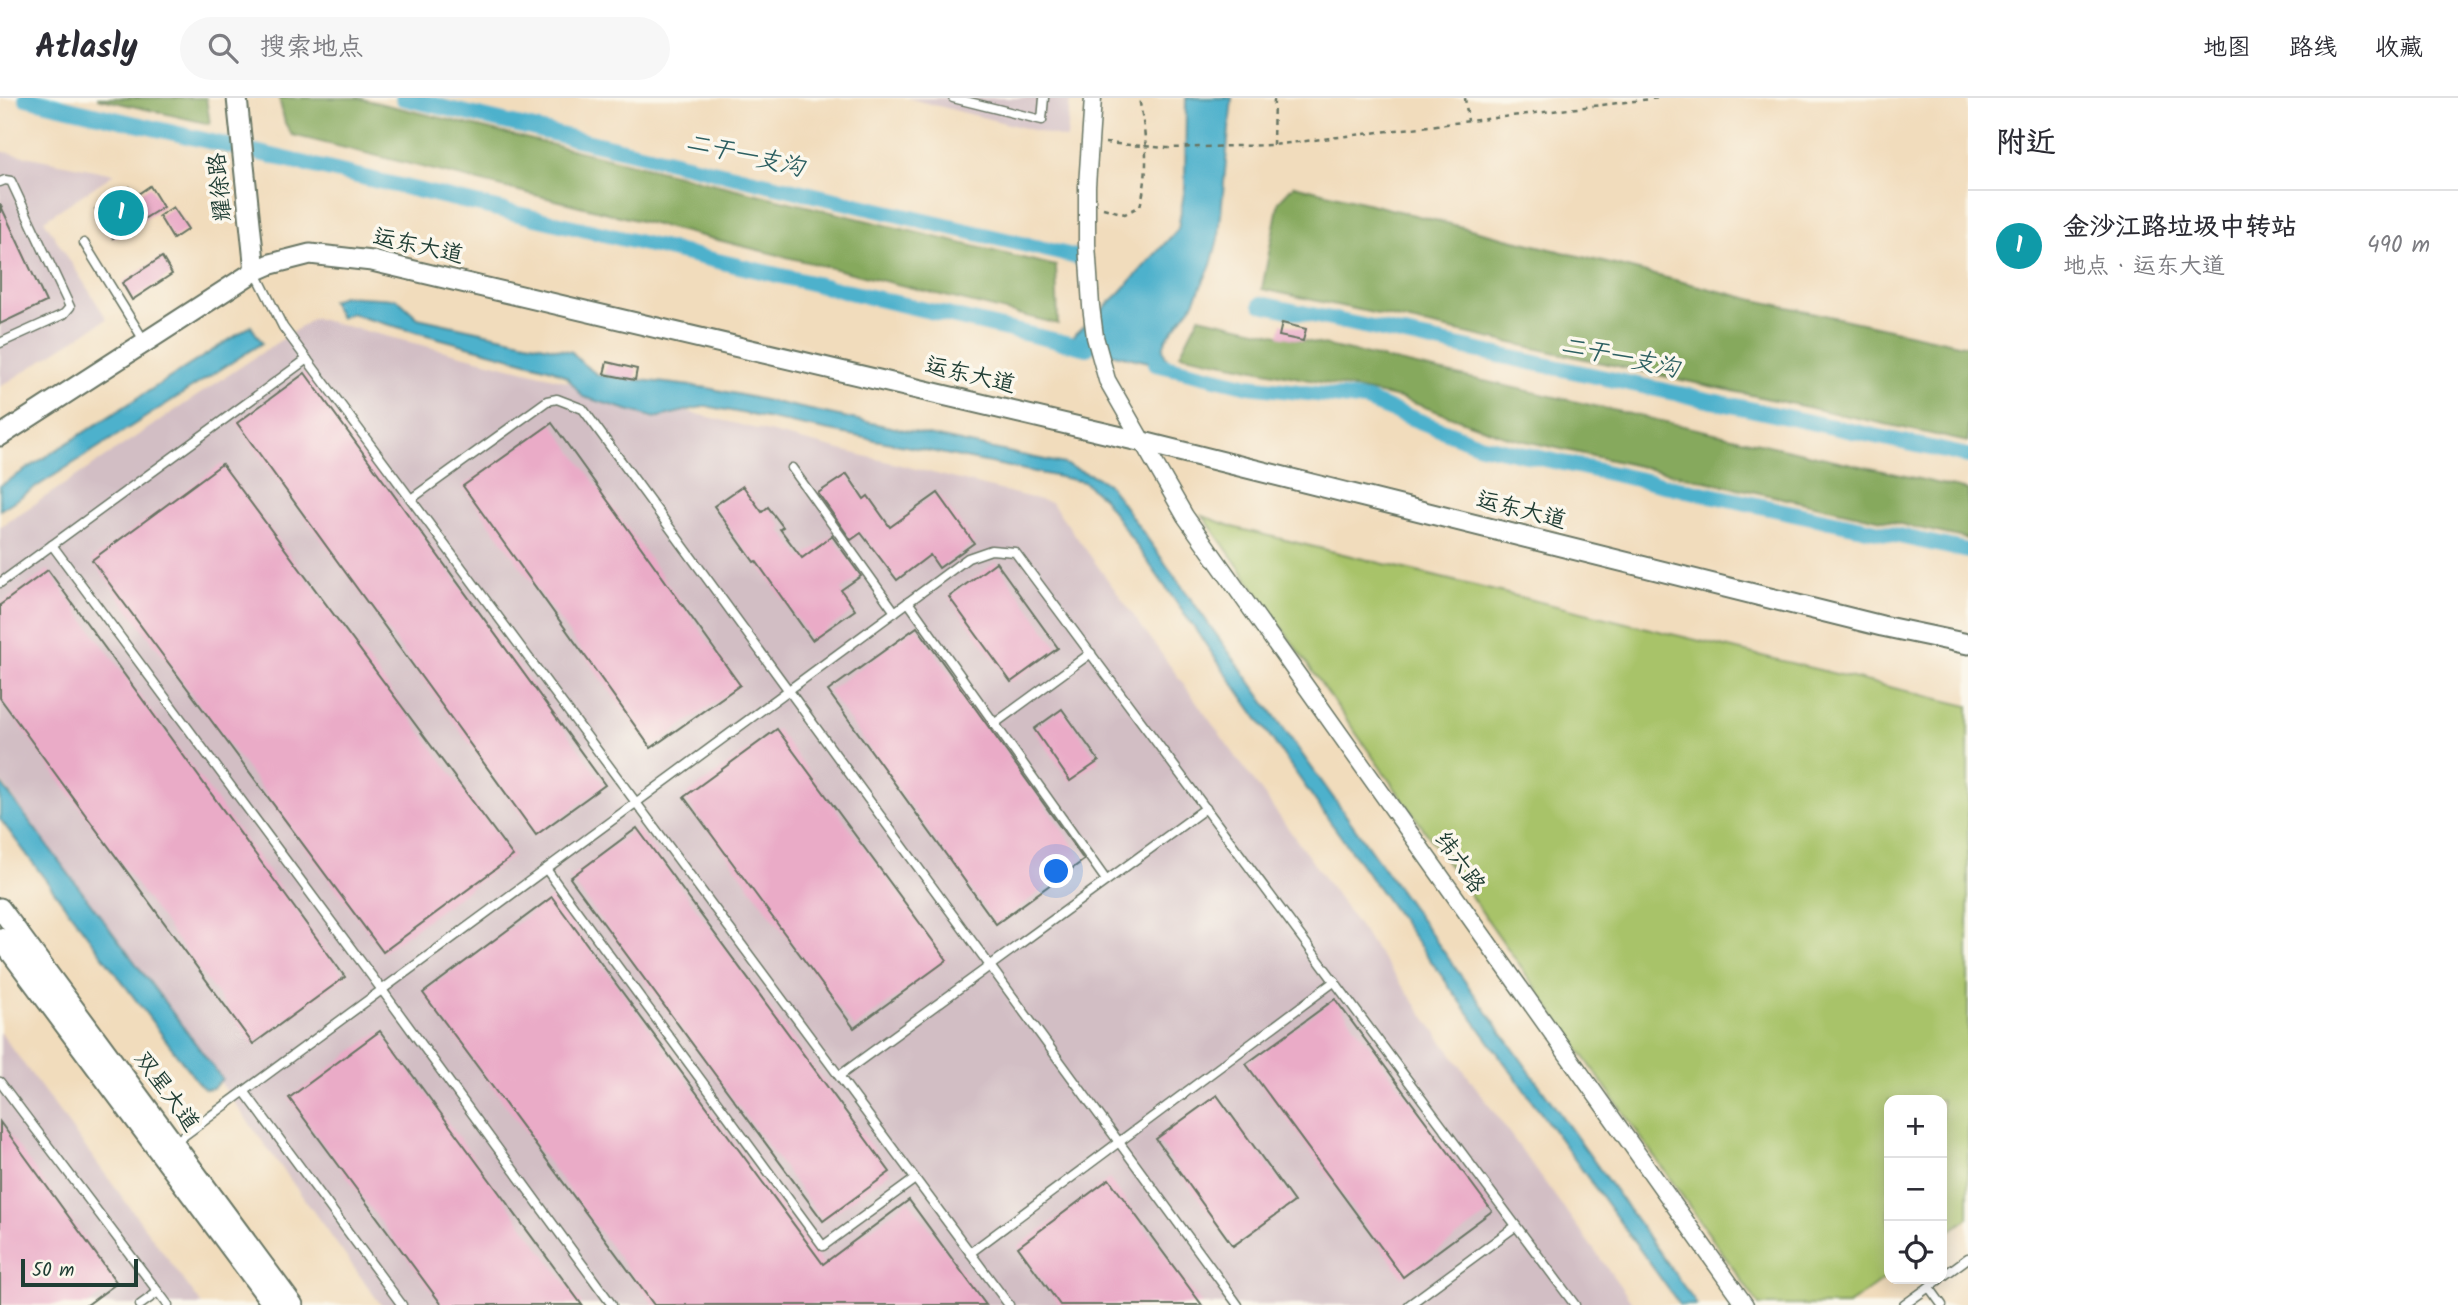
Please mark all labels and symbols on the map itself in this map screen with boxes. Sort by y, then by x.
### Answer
water label: 二干一支沟 [682,124,810,189]
street label: 耀徐路 [199,151,243,223]
pin: 1 [98,187,144,239]
street label: 运东大道 [369,220,467,274]
water label: 二干一支沟 [1557,326,1685,390]
street label: 运东大道 [921,348,1019,404]
street label: 运东大道 [1472,482,1570,540]
street label: 纬六路 [1424,824,1494,902]
your location [1039,854,1073,888]
street label: 双星大道 [124,1044,208,1140]
scale bar [21,1256,138,1288]

